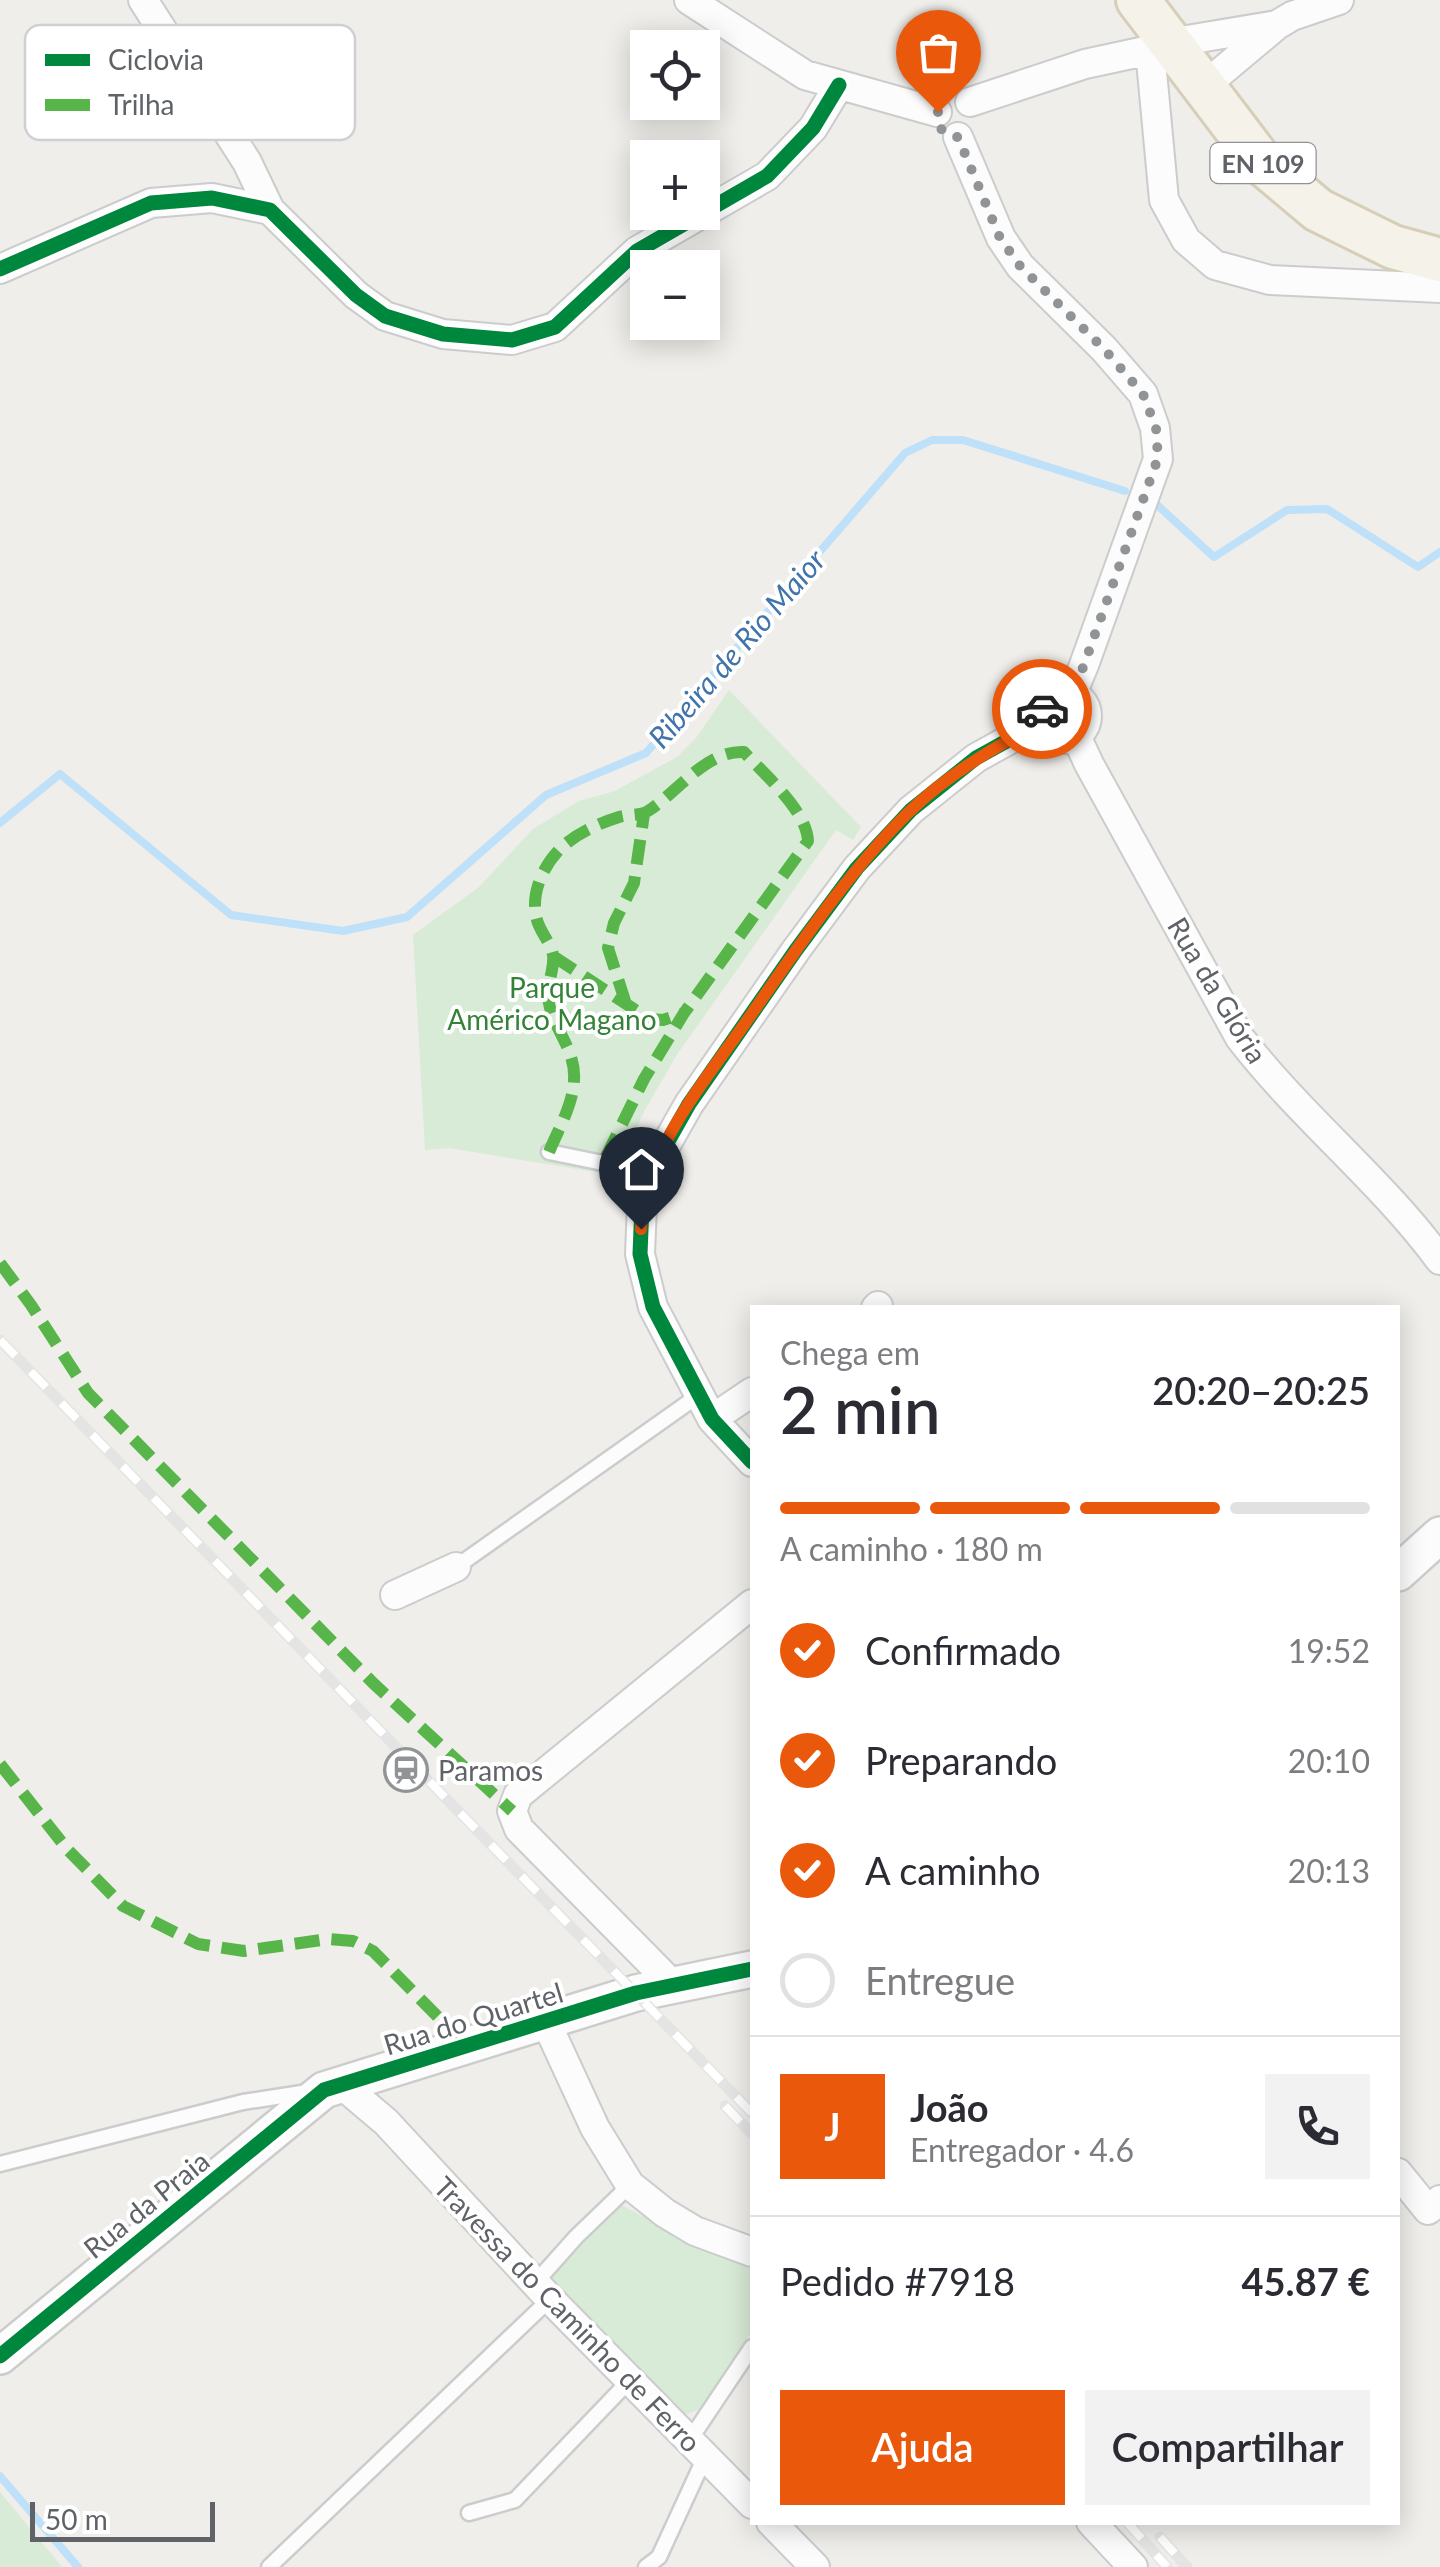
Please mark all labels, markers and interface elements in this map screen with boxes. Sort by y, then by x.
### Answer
pin [896,10,981,113]
legend [25,25,355,140]
icon: bag [911,25,966,80]
map controls [630,30,720,340]
button: locate [630,30,720,120]
text: Ciclovia [108,42,204,76]
text: Trilha [108,87,175,121]
button: + [630,140,720,230]
road number: EN 109 [1210,143,1316,183]
button: − [630,250,720,340]
water label: Ribeira de Rio Maior [640,541,832,754]
courier [992,659,1092,759]
icon: car [1015,682,1070,737]
street label: Rua da Glória [1161,911,1275,1069]
park label: Parque Américo Magano [447,970,657,1036]
pin [599,1127,684,1230]
icon: home [614,1142,669,1197]
text: Chega em [780,1333,920,1372]
text: 20:20–20:25 [1152,1367,1370,1413]
text: 2 min [780,1370,940,1448]
text: A caminho · 180 m [780,1529,1043,1568]
icon: check [780,1623,835,1678]
text: Confirmado [865,1627,1061,1673]
text: 19:52 [1288,1631,1370,1670]
icon: check [780,1733,835,1788]
text: Preparando [865,1737,1057,1783]
text: 20:10 [1288,1741,1370,1780]
station icon: Paramos [383,1747,429,1793]
place label: Paramos [438,1753,543,1787]
icon: check [780,1843,835,1898]
text: A caminho [865,1847,1041,1893]
text: 20:13 [1288,1851,1370,1890]
text: Entregue [865,1957,1015,2003]
street label: Rua do Quartel [379,1975,567,2061]
button: phone [1265,2074,1370,2179]
text: João [910,2084,989,2130]
text: J [824,2103,841,2149]
text: Entregador · 4.6 [910,2130,1134,2169]
street label: Rua da Praia [76,2143,216,2265]
street label: Travessa do Caminho de Ferro [427,2169,709,2459]
text: Pedido #7918 [780,2258,1015,2304]
text: 45.87 € [1242,2258,1370,2304]
button: Ajuda [780,2390,1065,2505]
button: Compartilhar [1085,2390,1370,2505]
scale bar [30,2497,215,2542]
text: 50 m [45,2502,108,2536]

